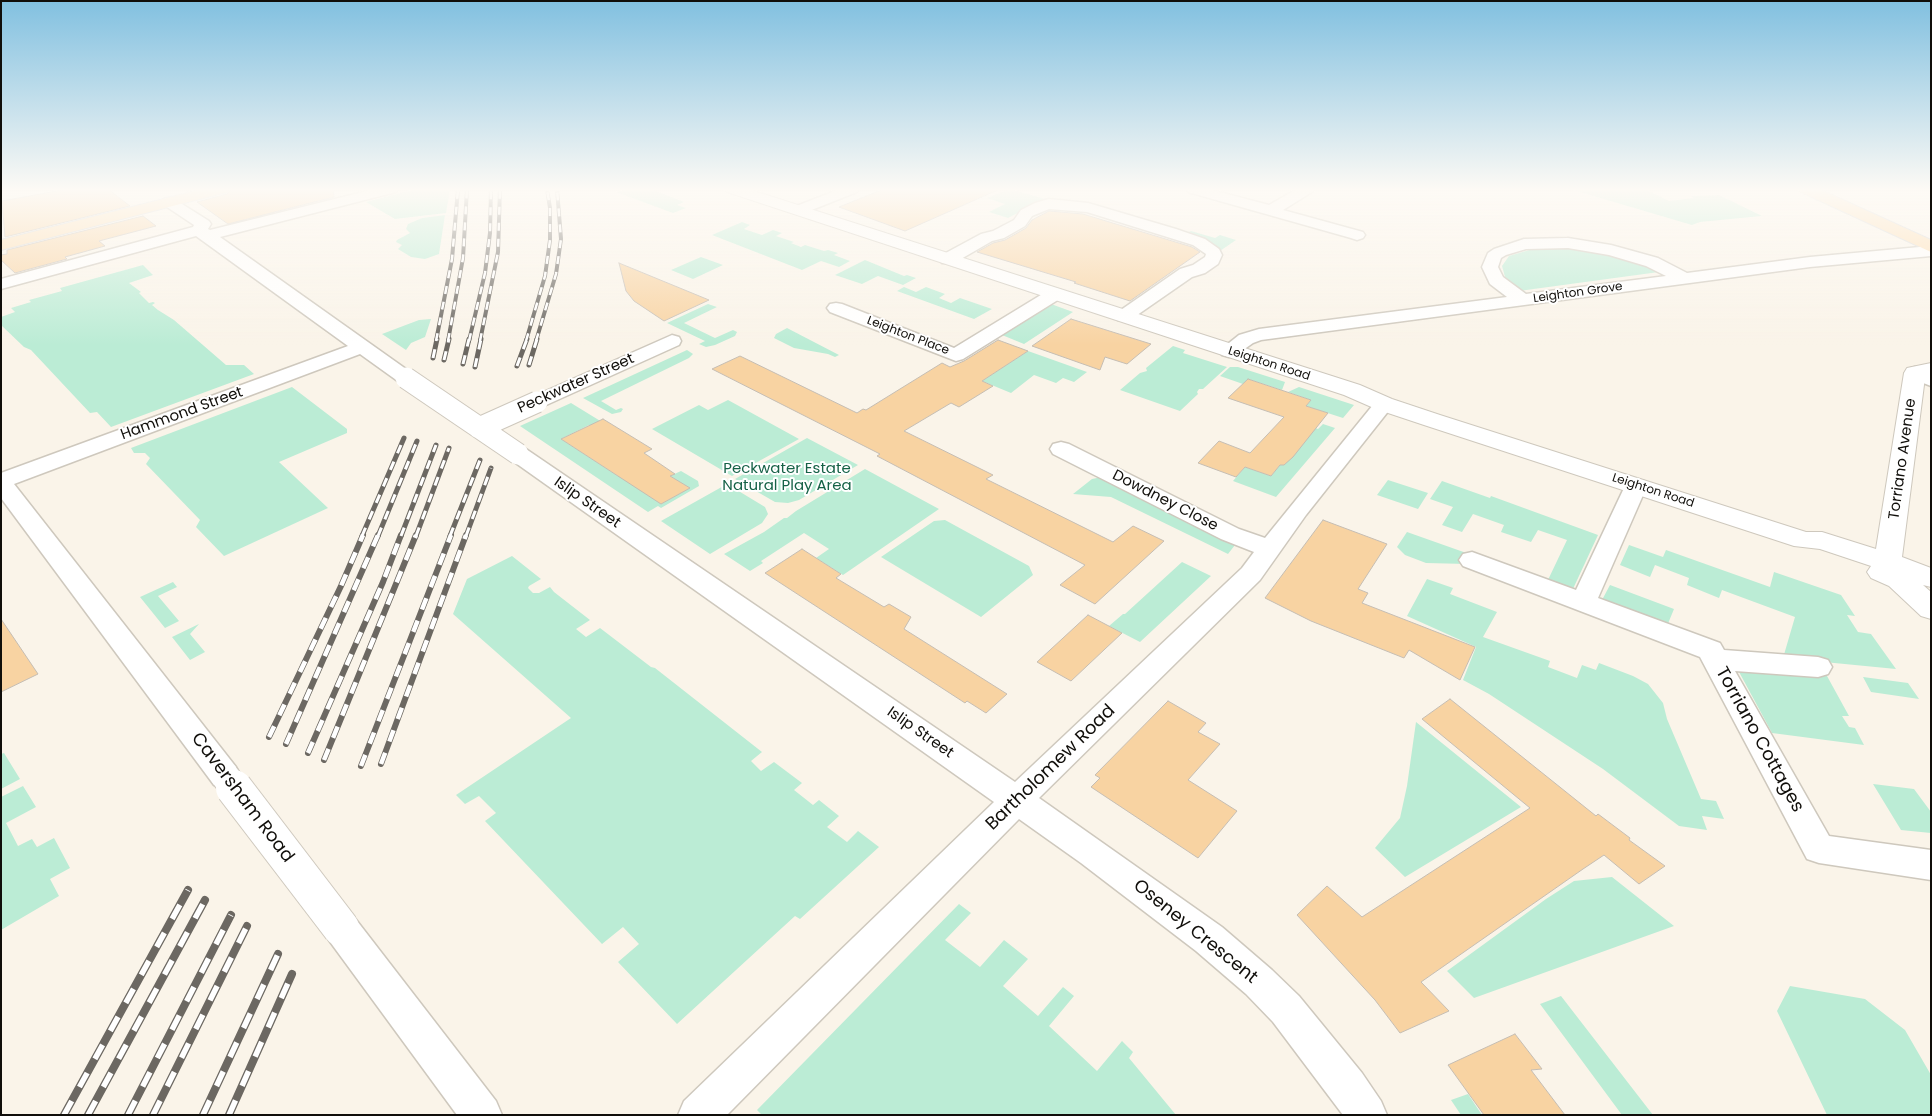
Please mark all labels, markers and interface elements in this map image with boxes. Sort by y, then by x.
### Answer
street label: Leighton Grove [1532,280,1624,306]
street label: Leighton Place [865,314,951,358]
street label: Leighton Road [1226,344,1312,384]
street label: Peckwater Street [515,350,637,418]
street label: Hammond Street [118,384,246,444]
street label: Torriano Avenue [1886,397,1920,521]
park label: Peckwater Estate Natural Play Area [722,460,852,495]
street label: Dowdney Close [1109,467,1221,535]
street label: Leighton Road [1610,471,1696,511]
street label: Islip Street [550,474,624,532]
street label: Torriano Cottages [1710,664,1808,816]
street label: Bartholomew Road [982,701,1120,835]
street label: Islip Street [883,704,957,762]
street label: Caversham Road [186,729,298,867]
street label: Oseney Crescent [1128,875,1262,989]

